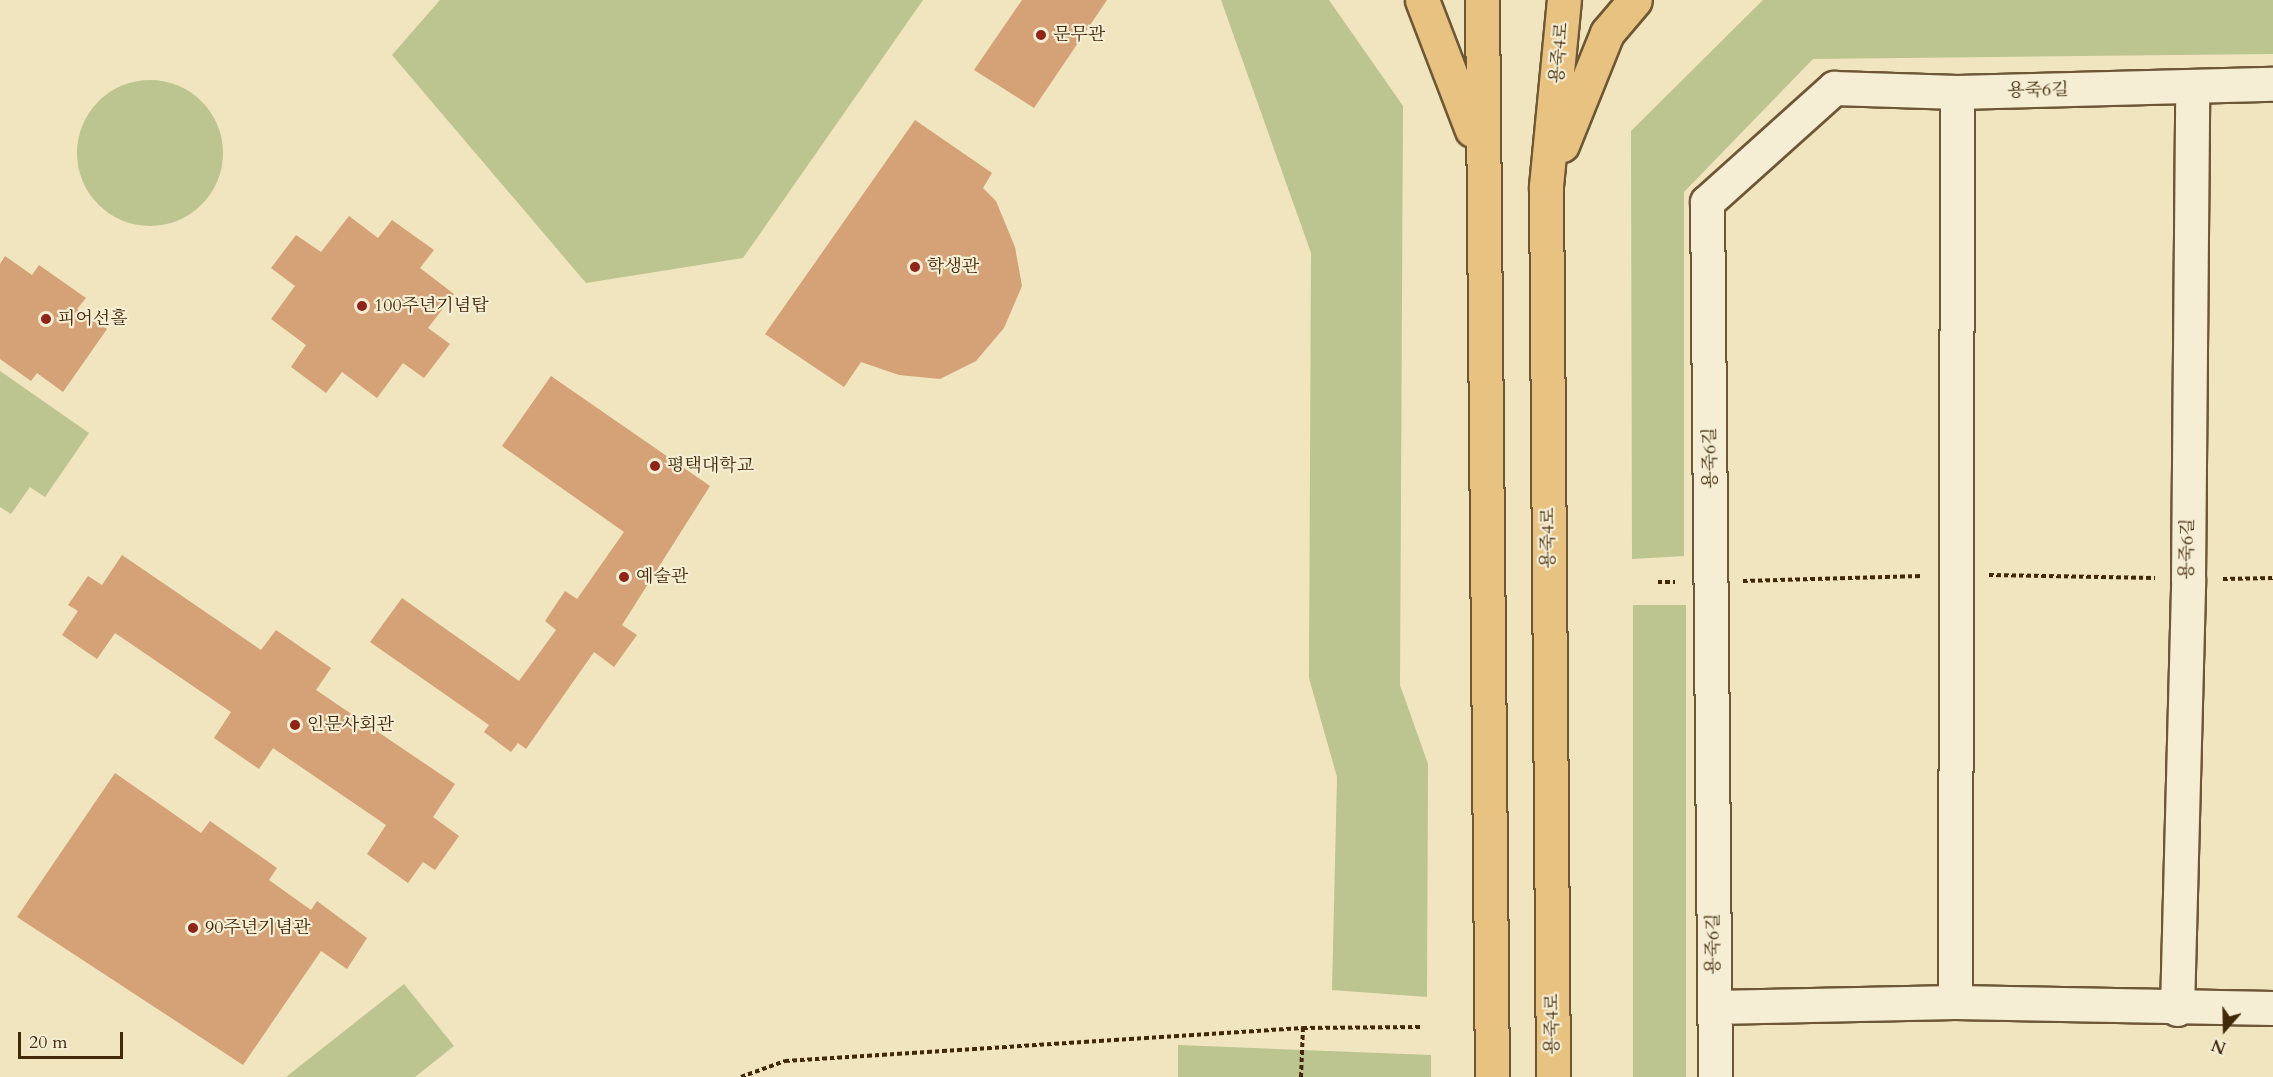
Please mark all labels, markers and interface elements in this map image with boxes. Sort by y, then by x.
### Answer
street label: 용죽4로 [1547,21,1573,85]
place label: 문무관 [1053,24,1105,46]
marker: 문무관 [1034,28,1048,42]
street label: 용죽6길 [2007,80,2069,102]
place label: 학생관 [927,256,979,278]
marker: 학생관 [908,260,922,274]
place label: 100주년기념탑 [374,295,489,317]
marker: 100주년기념탑 [355,299,369,313]
place label: 피어선홀 [58,308,128,330]
marker: 피어선홀 [39,312,53,326]
street label: 용죽6길 [1700,427,1722,489]
place label: 평택대학교 [667,455,754,477]
marker: 평택대학교 [648,459,662,473]
street label: 용죽4로 [1538,507,1560,569]
street label: 용죽6길 [2177,518,2199,580]
place label: 예술관 [636,566,688,588]
marker: 예술관 [617,570,631,584]
place label: 인문사회관 [307,714,394,736]
marker: 인문사회관 [288,718,302,732]
street label: 용죽6길 [1703,913,1725,975]
place label: 90주년기념관 [205,917,310,939]
marker: 90주년기념관 [186,921,200,935]
street label: 용죽4로 [1542,993,1564,1055]
north arrow [2195,999,2255,1059]
scale bar [21,1020,126,1058]
text: 20 m [29,1030,68,1055]
text: N [2209,1033,2229,1059]

